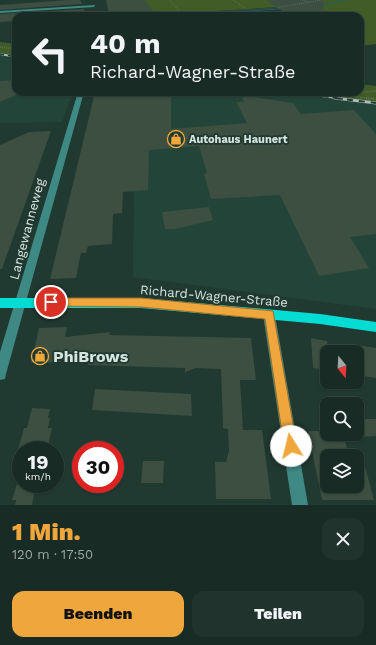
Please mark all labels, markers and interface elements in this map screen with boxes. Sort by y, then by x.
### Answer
text: 40 m [90,27,160,60]
icon: left [24,28,76,80]
text: Richard-Wagner-Straße [90,61,296,82]
shop icon: Autohaus Haunert [166,129,186,149]
place label: Autohaus Haunert [189,133,288,146]
street label: Langewanneweg [6,177,48,281]
street label: Richard-Wagner-Straße [139,282,289,310]
pin [34,285,68,319]
icon: arrive [40,291,62,313]
north arrow [320,345,364,389]
map controls [320,345,364,493]
shop icon: PhiBrows [30,346,50,366]
place label: PhiBrows [53,347,129,366]
button: search [320,397,364,441]
position arrow [270,425,312,467]
speed limit sign: 30 [72,441,124,493]
button: layers [320,449,364,493]
text: 19 [28,450,48,474]
text: km/h [25,471,51,482]
text: 1 Min. [12,518,81,546]
button: close [322,518,364,560]
text: 120 m · 17:50 [12,547,93,562]
button: Beenden [12,591,184,637]
button: Teilen [192,591,364,637]

